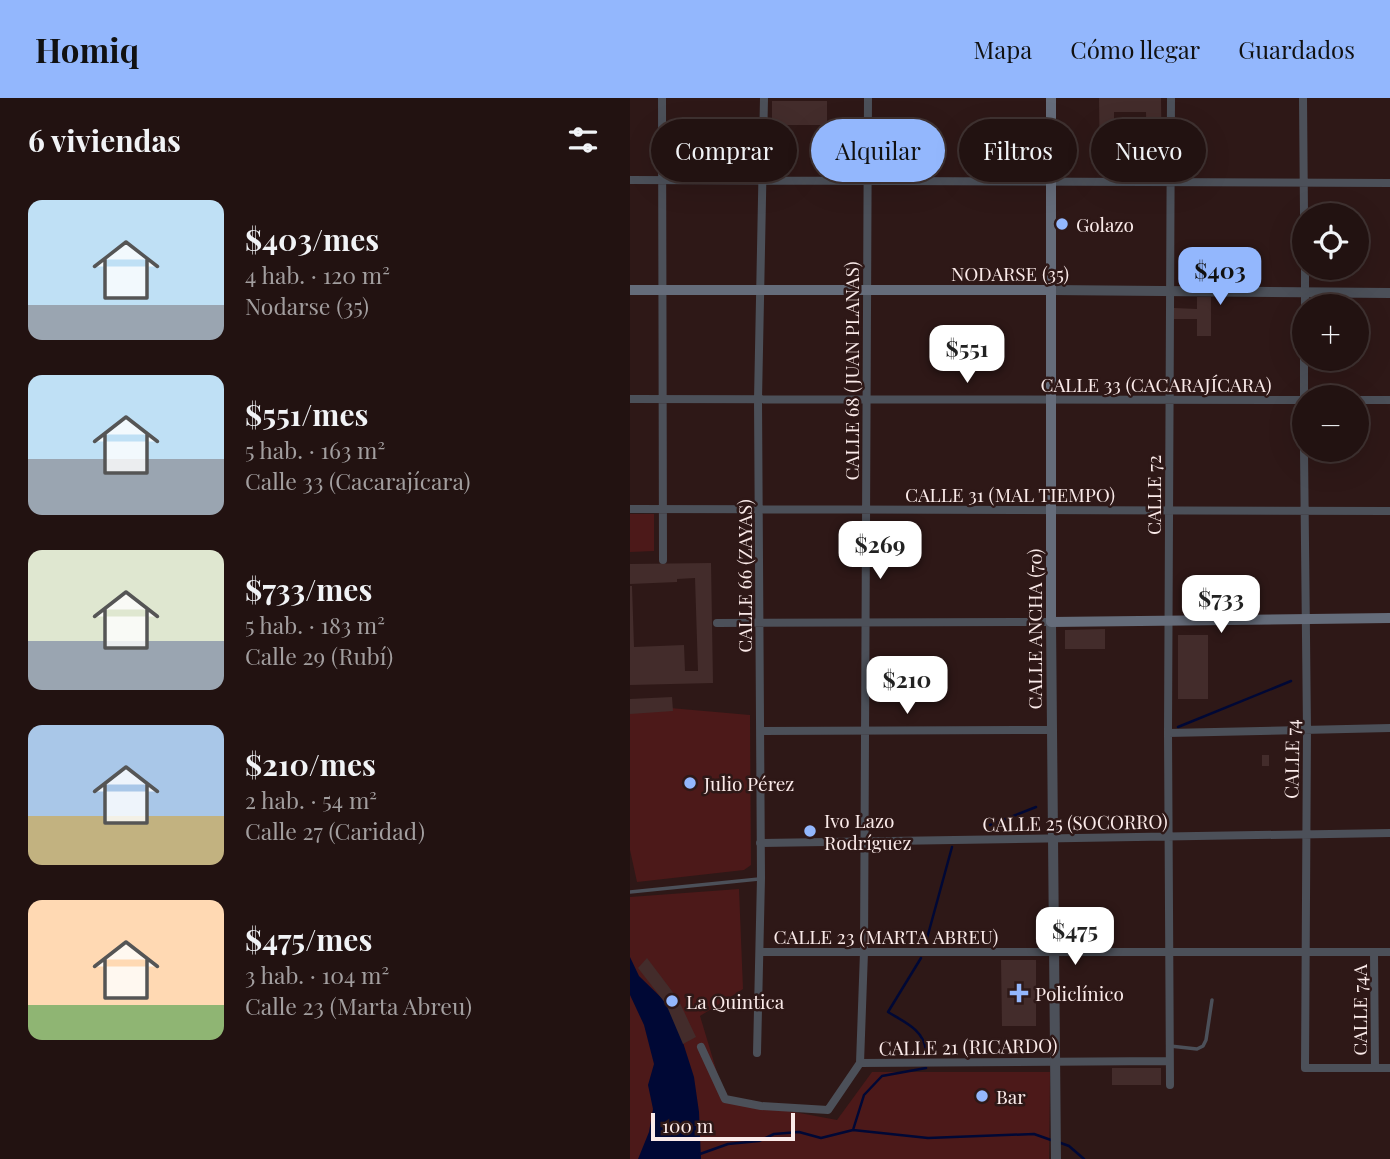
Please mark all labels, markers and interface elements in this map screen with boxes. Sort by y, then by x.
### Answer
text: Homiq [35,27,139,71]
text: Mapa [974,33,1032,65]
text: Cómo llegar [1070,33,1200,65]
text: Guardados [1238,33,1355,65]
chip: Comprar [651,119,797,182]
chip: Alquilar [811,119,945,182]
chip: Filtros [959,119,1077,182]
chip: Nuevo [1091,119,1206,182]
text: 6 viviendas [28,120,181,160]
icon: filters [564,121,602,159]
map controls [1292,203,1369,462]
button: locate [1292,203,1369,280]
place label: Golazo [1076,211,1134,237]
marker: Golazo [1054,216,1070,232]
text: $403/mes [245,219,379,259]
icon: home [84,228,168,312]
pin: $403 [1179,248,1261,307]
text: $403 [1194,254,1246,285]
text: 4 hab. · 120 m² [245,259,390,290]
street label: NODARSE (35) [951,260,1069,286]
street label: CALLE 68 (JUAN PLANAS) [838,262,864,480]
text: Nodarse (35) [245,290,369,321]
button: + [1292,294,1369,371]
pin: $551 [926,326,1008,385]
text: $551 [945,332,989,363]
street label: CALLE 33 (CACARAJÍCARA) [1040,371,1272,397]
button: − [1292,385,1369,462]
text: $551/mes [245,394,368,434]
icon: home [84,403,168,487]
text: 5 hab. · 163 m² [245,434,385,465]
street label: CALLE 72 [1140,455,1166,535]
text: Calle 33 (Cacarajícara) [245,465,470,496]
street label: CALLE 31 (MAL TIEMPO) [905,481,1115,507]
street label: CALLE 66 (ZAYAS) [731,499,757,653]
pin: $269 [839,522,921,581]
text: $269 [855,528,905,559]
street label: CALLE ANCHA (70) [1021,549,1047,709]
text: $733/mes [245,569,372,609]
pin: $733 [1180,575,1262,635]
icon: home [84,578,168,662]
text: $733 [1198,582,1244,613]
text: 5 hab. · 183 m² [245,609,385,640]
text: Calle 29 (Rubí) [245,640,393,671]
pin: $210 [866,656,948,716]
text: $210 [883,663,931,694]
street label: CALLE 74 [1277,719,1305,799]
text: $210/mes [245,744,376,784]
icon: home [84,753,168,837]
place label: Julio Pérez [703,770,794,796]
marker: Julio Pérez [682,775,698,791]
text: 2 hab. · 54 m² [245,784,377,815]
place label: Ivo Lazo Rodríguez [824,807,912,855]
street label: CALLE 25 (SOCORRO) [982,807,1168,837]
text: Calle 27 (Caridad) [245,815,425,846]
marker: Ivo Lazo Rodríguez [802,823,818,839]
pin: $475 [1034,908,1116,967]
text: $475 [1052,914,1098,945]
text: $475/mes [245,919,372,959]
street label: CALLE 23 (MARTA ABREU) [774,923,998,949]
icon: home [84,928,168,1012]
text: 3 hab. · 104 m² [245,959,389,990]
street label: CALLE 74A [1346,963,1372,1056]
place label: Policlínico [1035,980,1124,1006]
marker: Policlínico [1009,983,1029,1003]
place label: La Quintica [686,988,785,1014]
text: Calle 23 (Marta Abreu) [245,990,472,1021]
marker: La Quintica [664,993,680,1009]
street label: CALLE 21 (RICARDO) [878,1031,1058,1061]
place label: Bar [996,1083,1026,1109]
marker: Bar [974,1088,990,1104]
scale bar [651,1110,794,1142]
text: 100 m [662,1112,713,1138]

